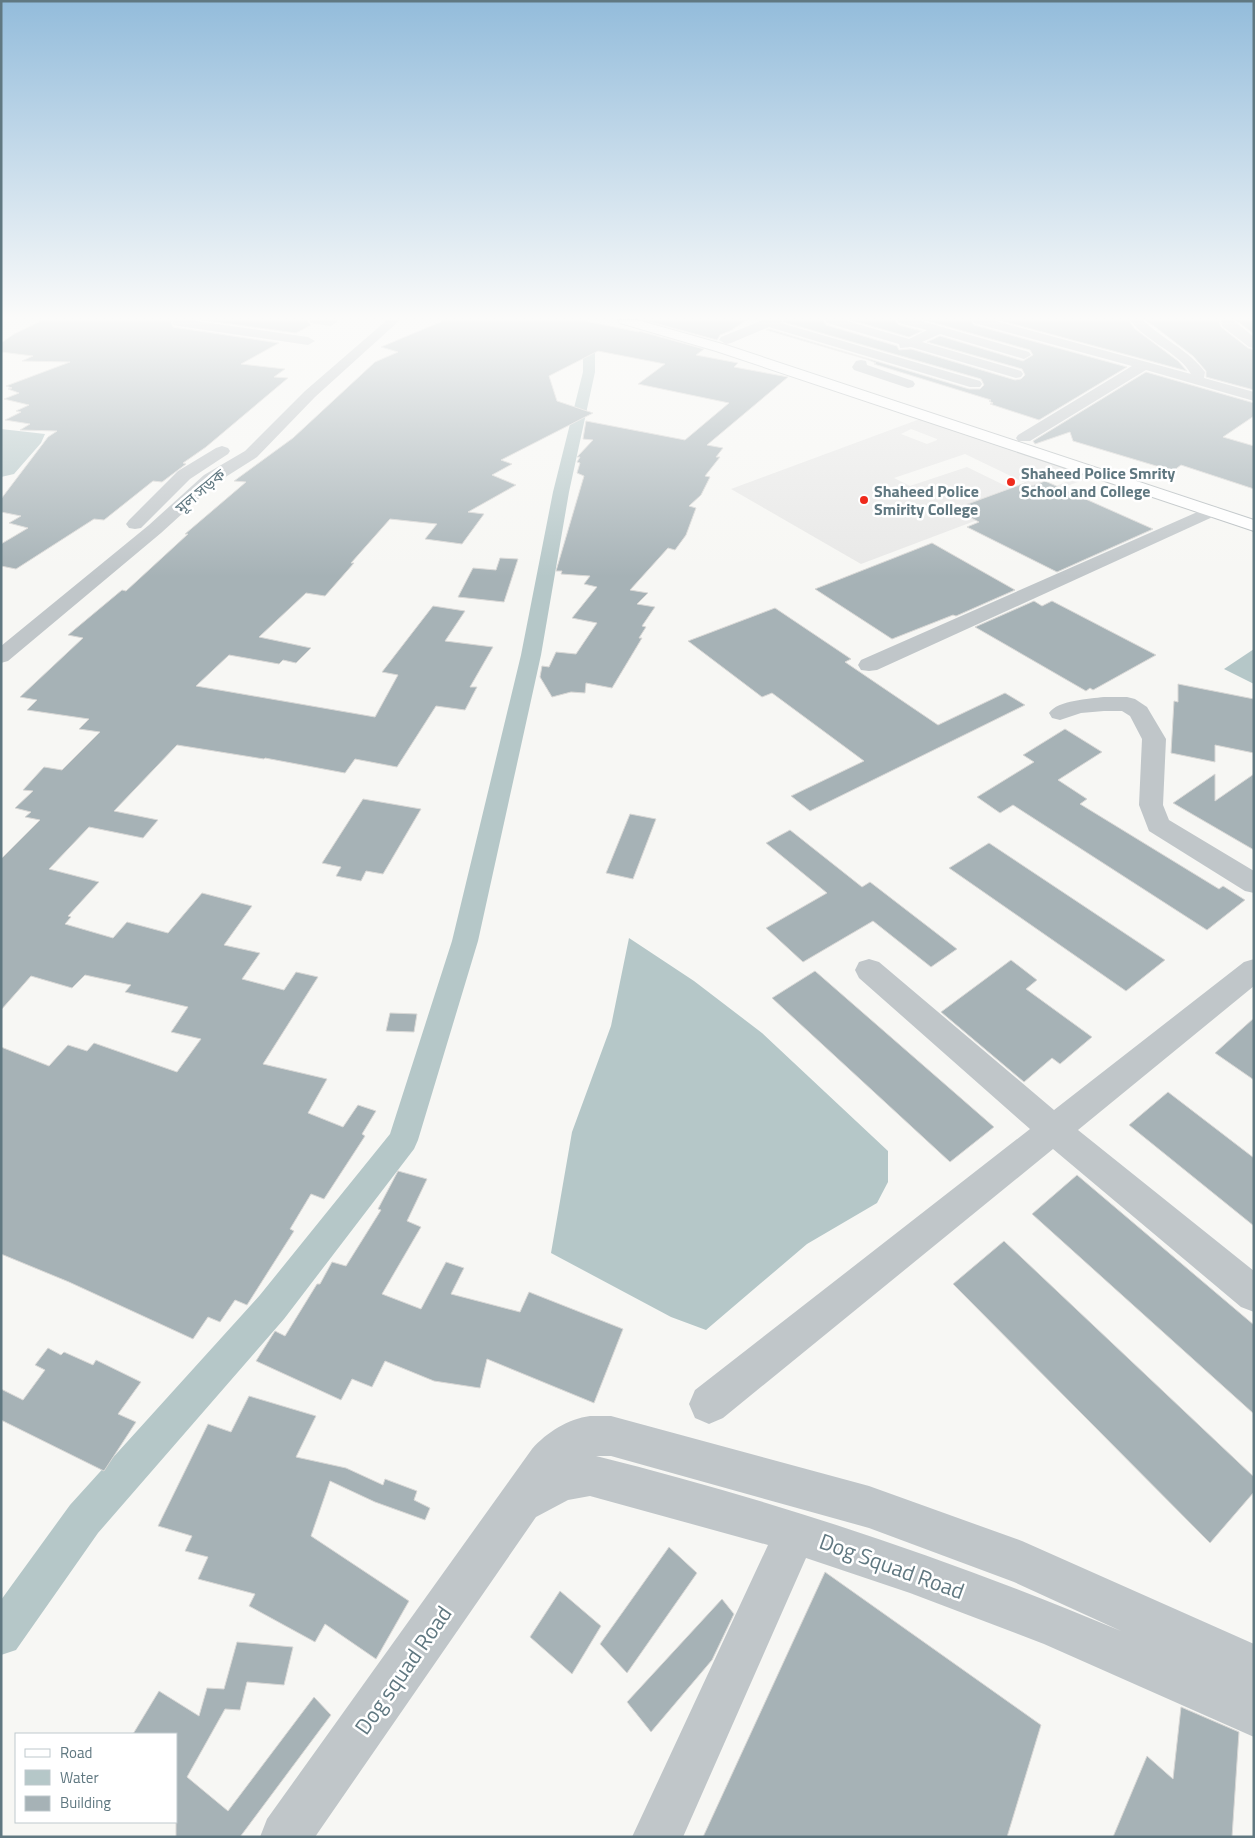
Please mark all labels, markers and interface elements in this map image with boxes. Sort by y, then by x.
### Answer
place label: Shaheed Police Smrity School and College [1021,461,1175,503]
street label: মূল সড়ক [169,462,231,520]
marker: Shaheed Police Smrity School and College [1005,476,1017,488]
place label: Shaheed Police Smirity College [874,479,979,521]
marker: Shaheed Police Smirity College [858,494,870,506]
street label: Dog Squad Road [815,1524,969,1608]
street label: Dog squad Road [346,1599,460,1741]
legend [15,1733,178,1823]
text: Road [60,1741,92,1764]
text: Water [60,1766,99,1789]
text: Building [60,1791,111,1814]

